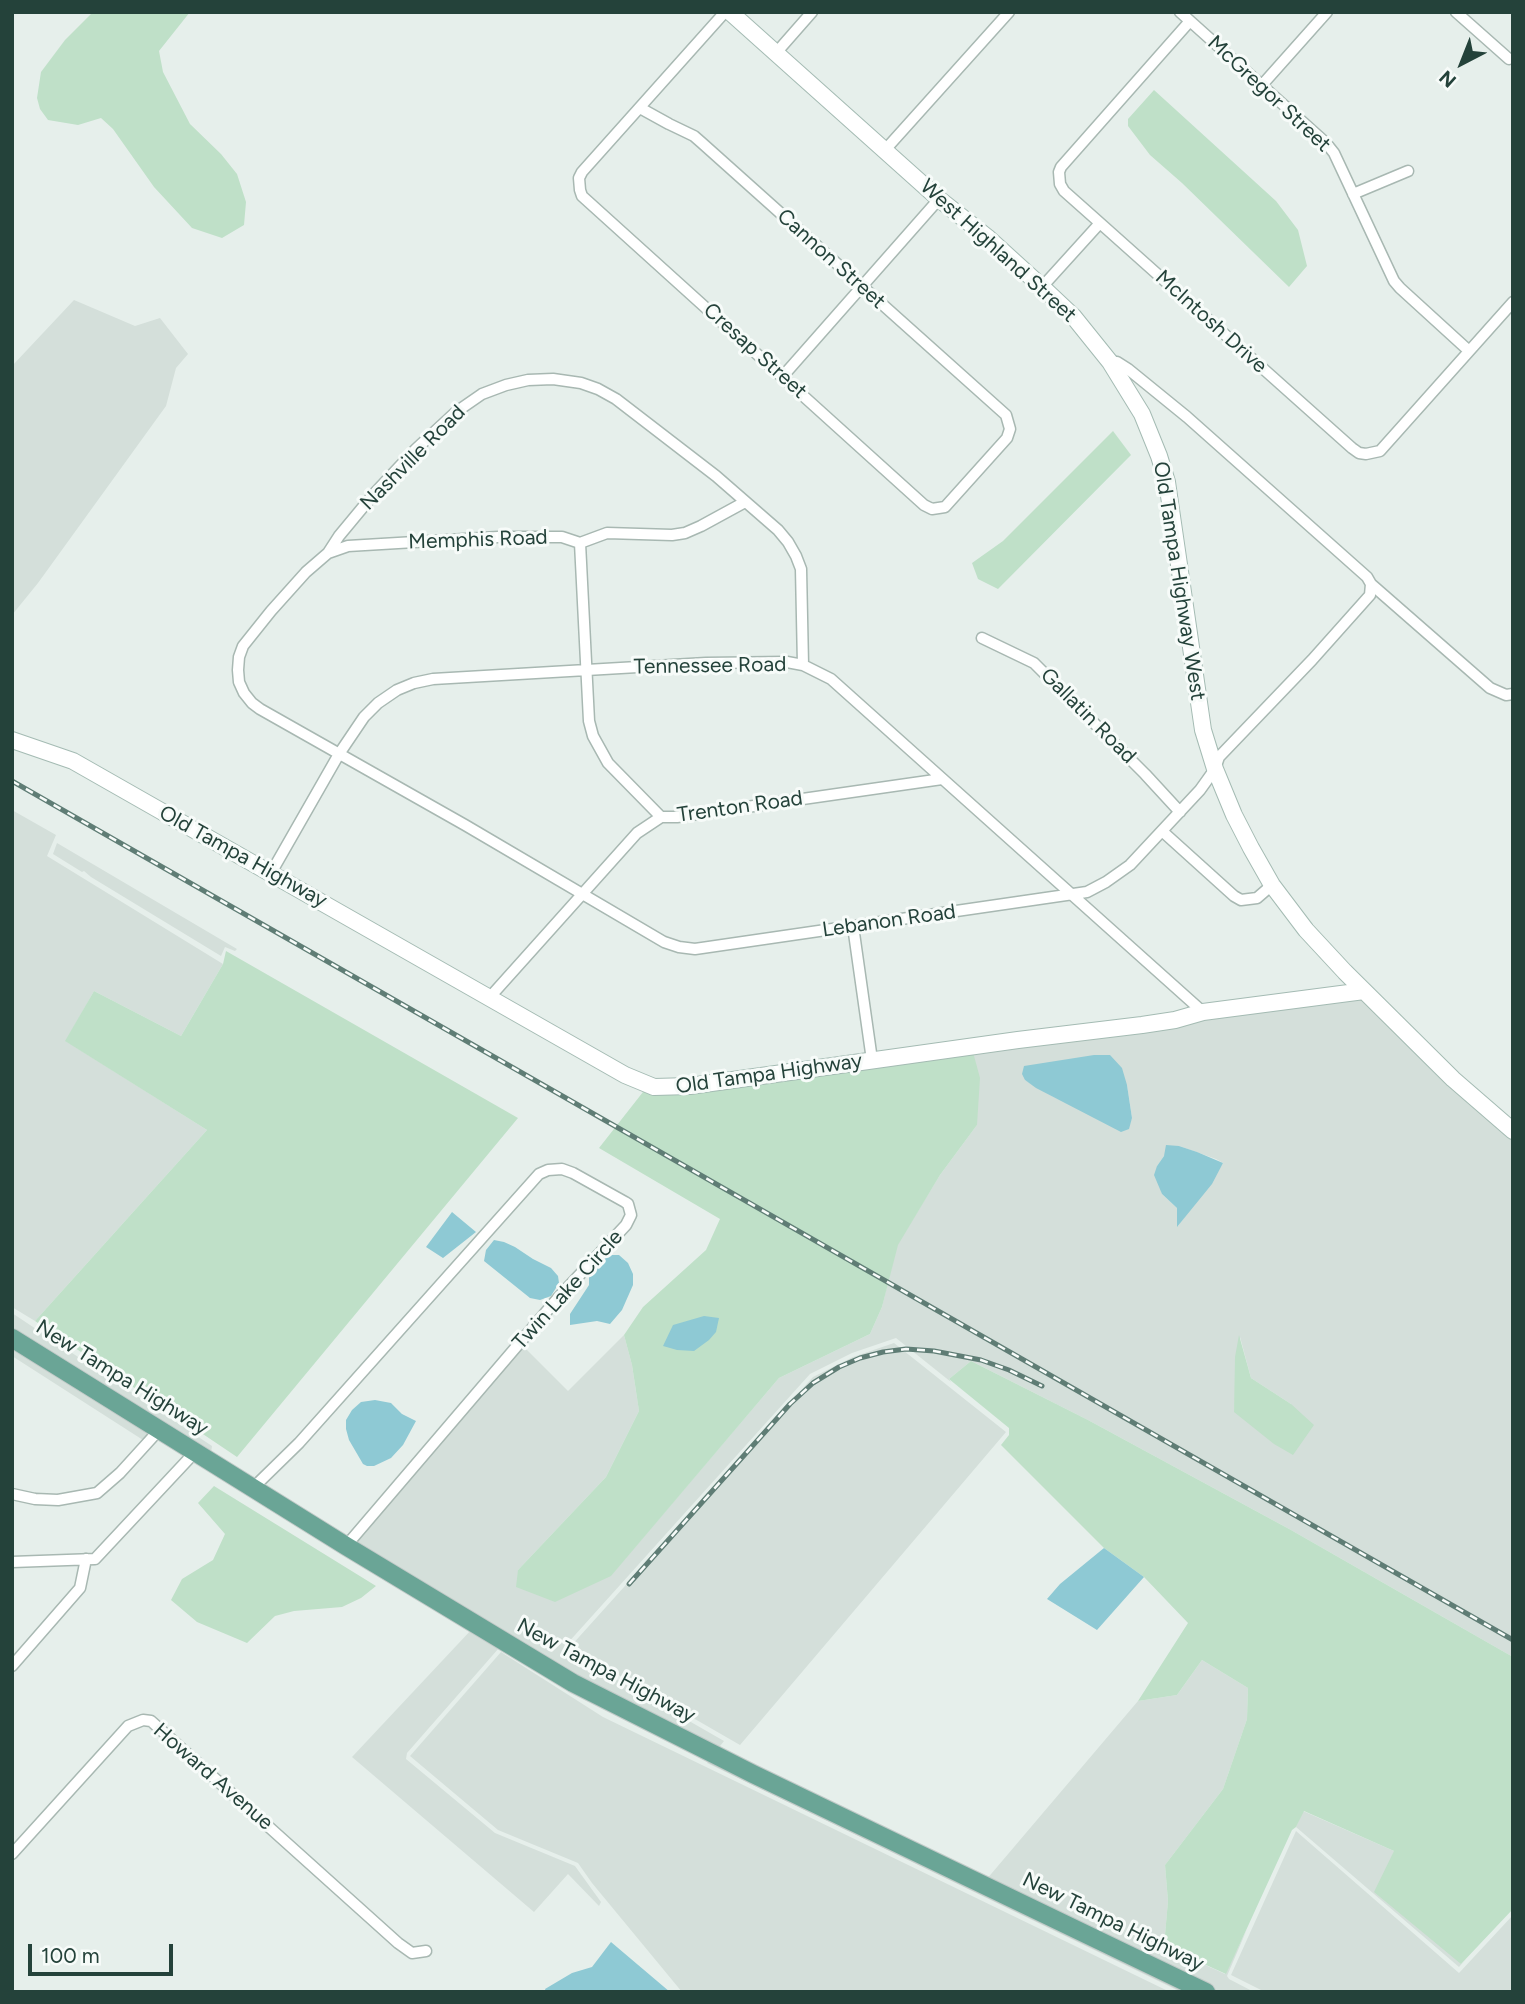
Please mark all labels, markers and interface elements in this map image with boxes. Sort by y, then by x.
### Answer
north arrow [1427,28,1497,98]
street label: McGregor Street [1202,30,1336,158]
text: N [1434,66,1461,92]
street label: West Highland Street [915,174,1081,328]
street label: Cannon Street [772,204,890,314]
street label: McIntosh Drive [1150,265,1272,379]
street label: Cresap Street [698,298,812,404]
street label: Nashville Road [355,400,471,516]
street label: Old Tampa Highway West [1148,460,1210,702]
street label: Memphis Road [408,525,548,555]
street label: Tennessee Road [633,652,787,680]
street label: Gallatin Road [1035,663,1141,769]
street label: Trenton Road [676,786,804,828]
street label: Old Tampa Highway [155,800,331,914]
street label: Lebanon Road [821,899,957,943]
street label: Old Tampa Highway [674,1048,864,1100]
street label: Twin Lake Circle [508,1225,628,1355]
street label: New Tampa Highway [31,1315,213,1441]
street label: New Tampa Highway [512,1613,700,1729]
street label: Howard Avenue [148,1718,278,1836]
street label: New Tampa Highway [1018,1867,1208,1977]
scale bar [32,1930,177,1974]
text: 100 m [41,1943,100,1968]

